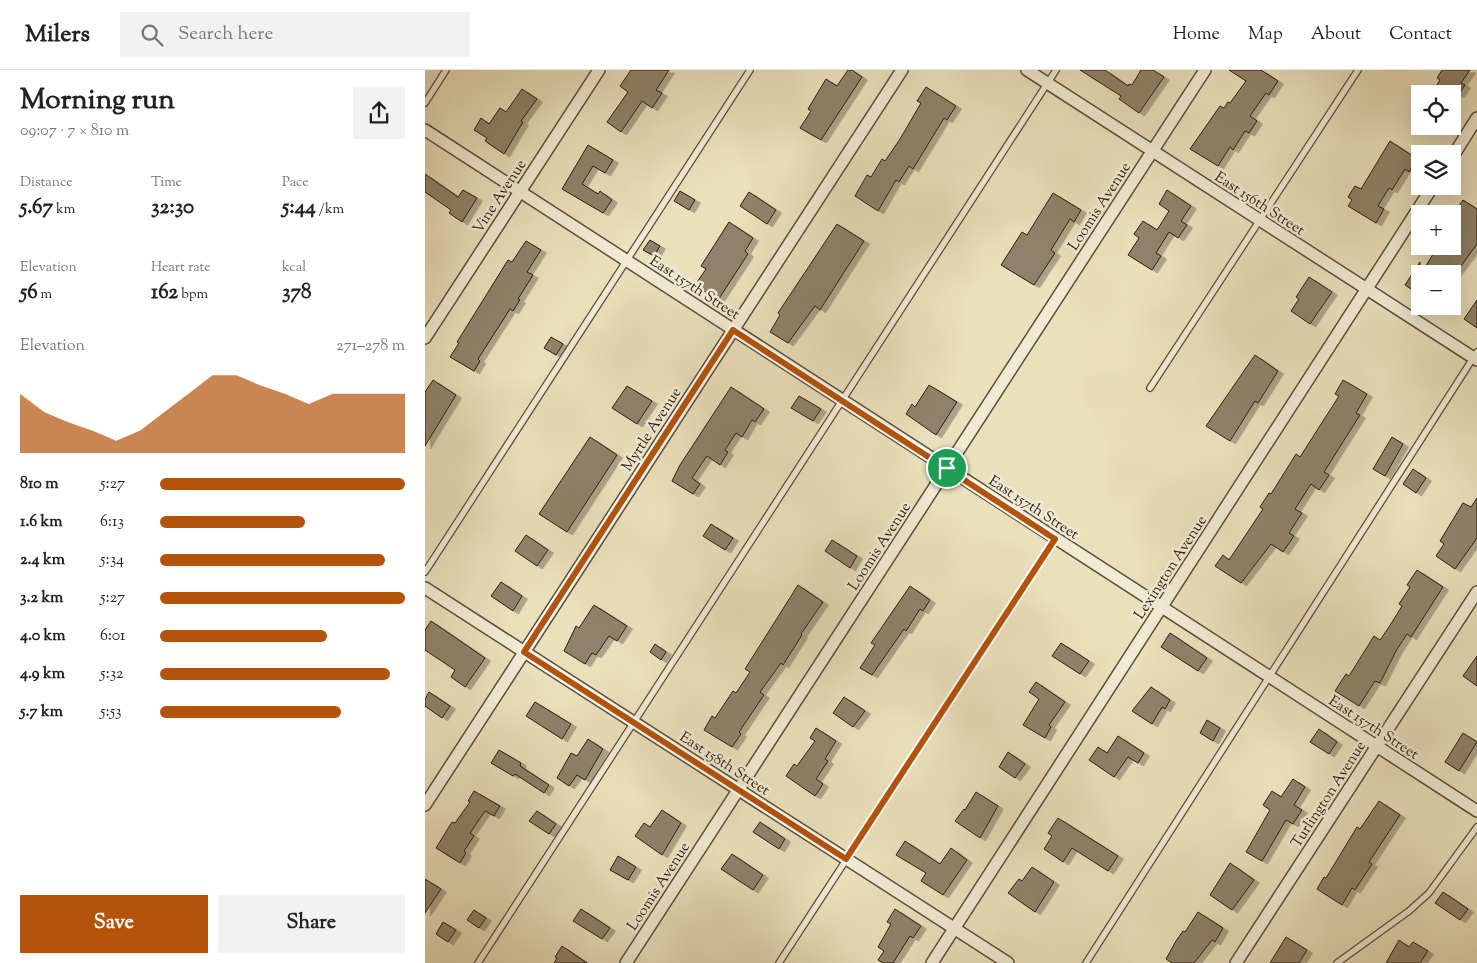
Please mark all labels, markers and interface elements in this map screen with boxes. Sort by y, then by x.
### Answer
search box [120,12,470,57]
text: Milers [25,18,90,52]
icon: search [138,21,166,49]
text: Search here [178,21,273,48]
text: Home [1173,22,1220,48]
text: Map [1248,22,1283,48]
text: About [1311,22,1361,48]
text: Contact [1389,22,1452,48]
text: Morning run [20,81,175,121]
map controls [1411,85,1461,315]
button: locate [1411,85,1461,135]
button: share [353,87,405,139]
text: 09:07 · 7 × 810 m [20,120,129,143]
button: layers [1411,145,1461,195]
street label: Vine Avenue [468,156,532,238]
street label: Loomis Avenue [1064,159,1137,255]
street label: East 156th Street [1210,167,1308,241]
text: Distance [20,173,73,193]
text: Time [151,173,182,193]
text: Pace [282,173,309,193]
text: 5.67 [20,193,53,223]
text: 32:30 [151,193,194,223]
text: 5:44 [282,193,316,223]
text: km [53,200,75,220]
text: /km [316,200,344,220]
button: + [1411,205,1461,255]
street label: East 157th Street [645,251,743,325]
text: Elevation [20,258,77,278]
text: Heart rate [151,258,211,278]
text: kcal [282,258,306,278]
button: − [1411,265,1461,315]
text: 56 [20,278,38,308]
text: 162 [151,278,178,308]
text: 378 [282,278,312,308]
text: m [38,285,52,305]
text: bpm [178,285,208,305]
text: Elevation [20,335,85,358]
text: 271–278 m [336,335,405,358]
street label: Myrtle Avenue [617,384,687,476]
pin [926,447,968,489]
icon: arrive [933,454,961,482]
street label: East 157th Street [984,471,1082,545]
text: 810 m [20,473,58,496]
text: 5:27 [100,473,125,496]
street label: Loomis Avenue [844,499,917,595]
text: 1.6 km [20,511,62,534]
text: 6:13 [100,511,124,534]
street label: Lexington Avenue [1130,512,1213,624]
text: 2.4 km [20,549,65,572]
text: 5:34 [100,549,124,572]
text: 3.2 km [20,587,63,610]
text: 5:27 [100,587,125,610]
text: 4.0 km [20,625,66,648]
text: 6:01 [100,625,126,648]
text: 4.9 km [20,663,65,686]
text: 5:32 [100,663,124,686]
street label: East 157th Street [1324,691,1422,765]
text: 5.7 km [20,701,63,724]
text: 5:53 [100,701,122,724]
street label: East 158th Street [675,727,773,801]
street label: Turlington Avenue [1287,737,1372,852]
street label: Loomis Avenue [623,839,696,935]
button: Save [20,895,208,953]
button: Share [218,895,405,953]

